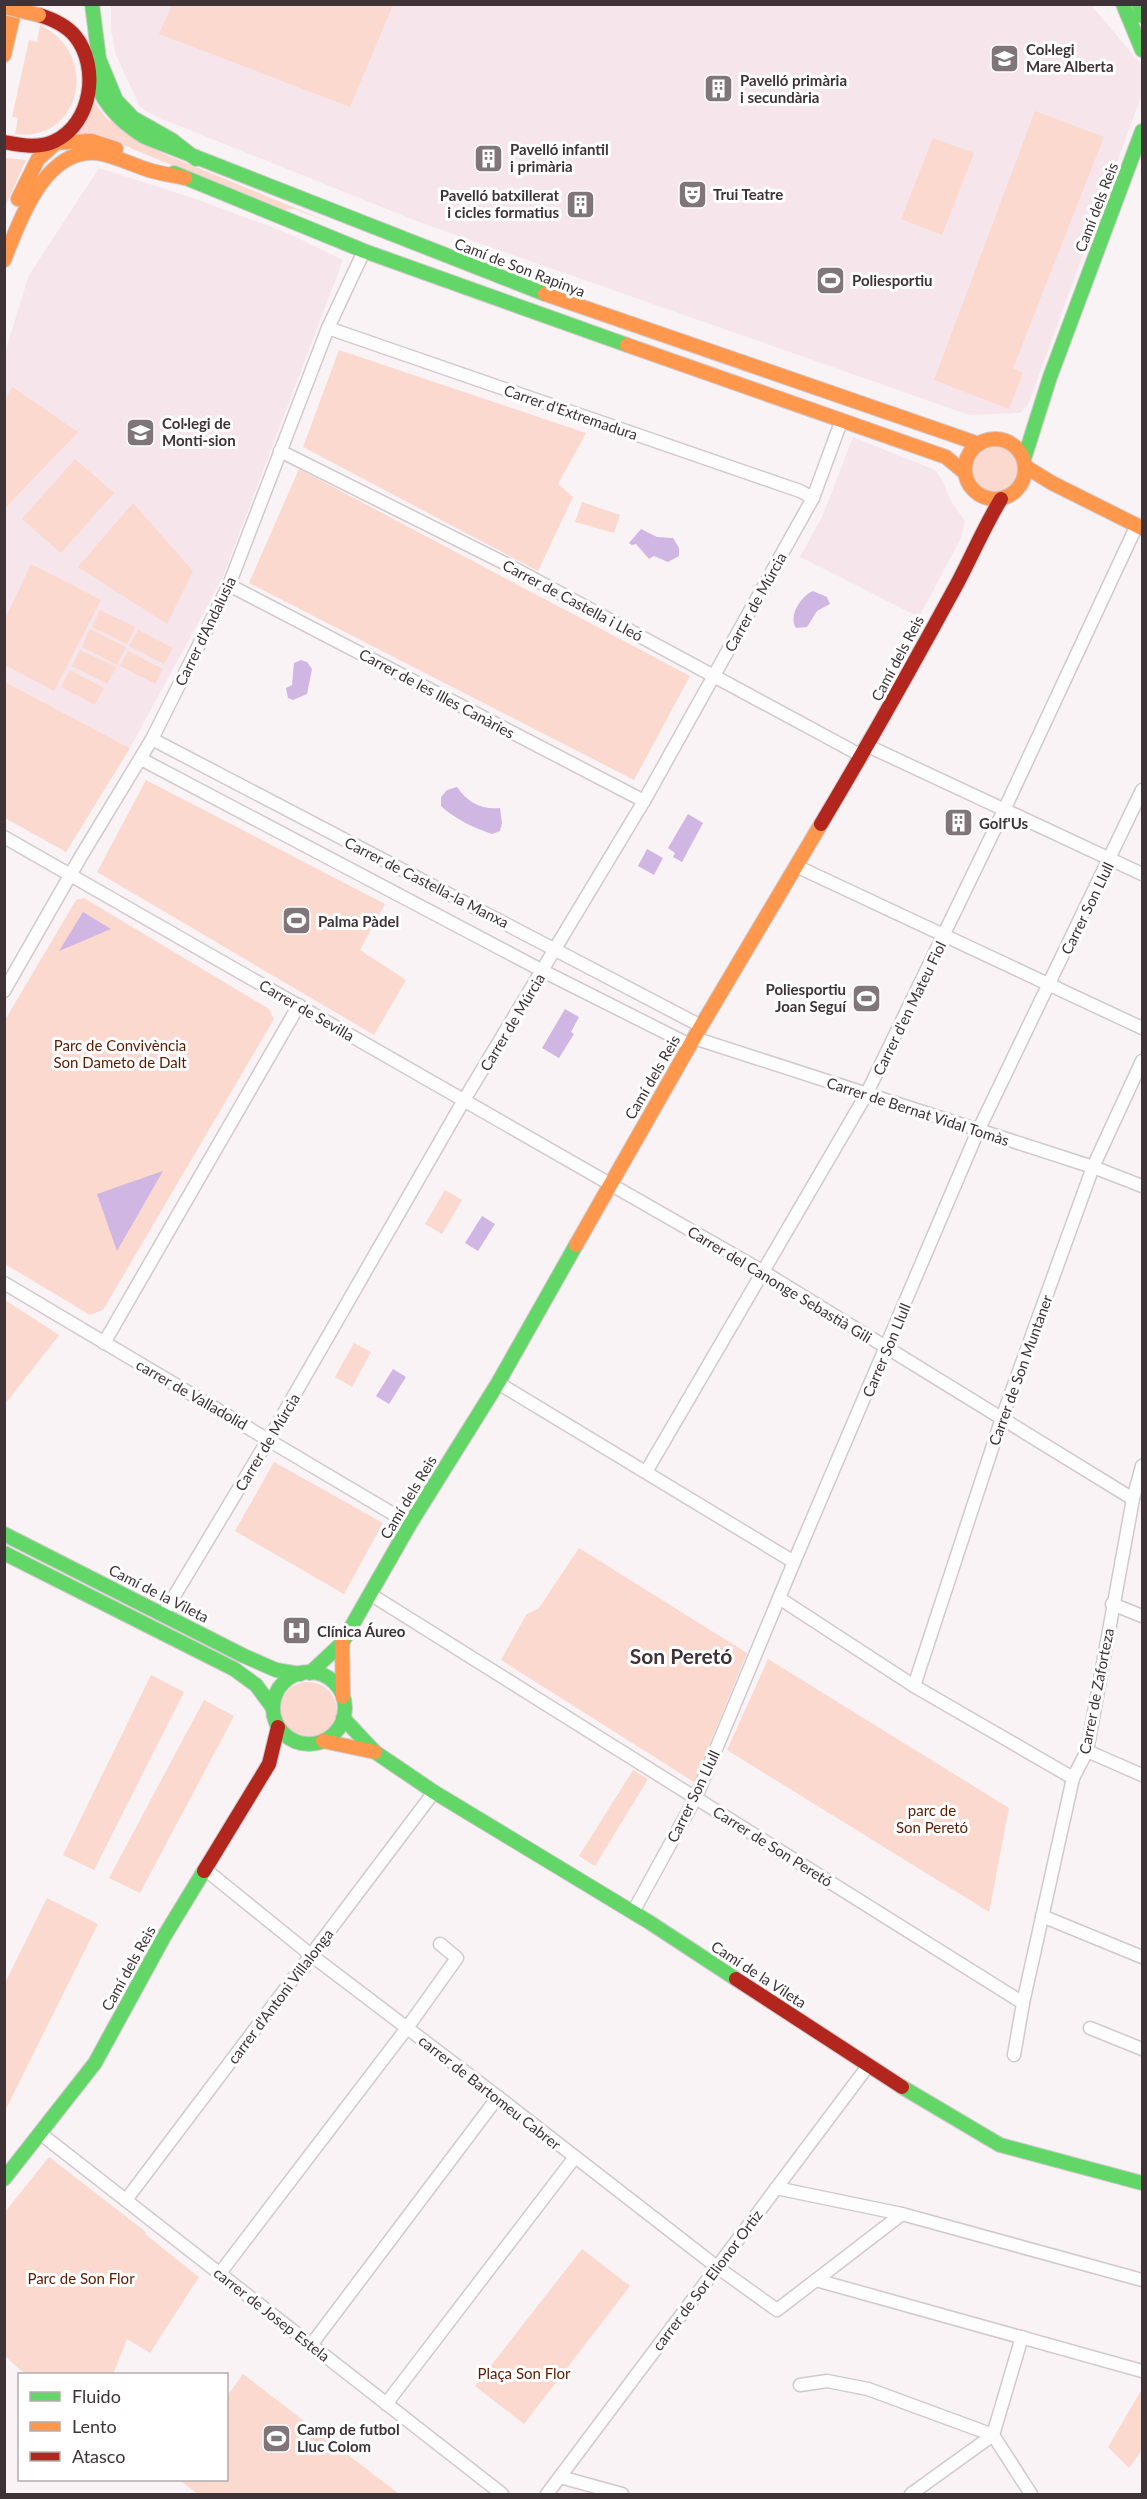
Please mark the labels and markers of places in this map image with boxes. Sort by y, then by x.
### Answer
place label: Col·legi Mare Alberta [1026,40,1114,75]
school or university icon: Col·legi Mare Alberta [989,42,1021,74]
place label: Pavelló primària i secundària [740,71,847,106]
building icon: Pavelló primària i secundària [703,73,735,105]
place label: Pavelló infantil i primària [510,140,609,175]
building icon: Pavelló infantil i primària [473,142,505,174]
theatre icon: Trui Teatre [676,178,708,210]
place label: Trui Teatre [713,185,783,203]
place label: Pavelló batxillerat i cicles formatius [440,186,559,221]
building icon: Pavelló batxillerat i cicles formatius [564,188,596,220]
sports icon: Poliesportiu [815,264,847,296]
place label: Poliesportiu [852,271,933,289]
place label: Col·legi de Monti-sion [162,414,236,449]
school or university icon: Col·legi de Monti-sion [125,416,157,448]
building icon: Golf'Us [942,807,974,839]
place label: Golf'Us [979,814,1029,832]
sports icon: Palma Pàdel [281,905,313,937]
place label: Palma Pàdel [318,912,399,930]
place label: Poliesportiu Joan Seguí [765,980,847,1015]
sports icon: Poliesportiu Joan Seguí [851,982,883,1014]
hospital icon: Clínica Áureo [280,1615,312,1647]
place label: Clínica Áureo [317,1622,406,1640]
place label: Camp de futbol Lluc Colom [297,2420,400,2455]
sports icon: Camp de futbol Lluc Colom [260,2422,292,2454]

